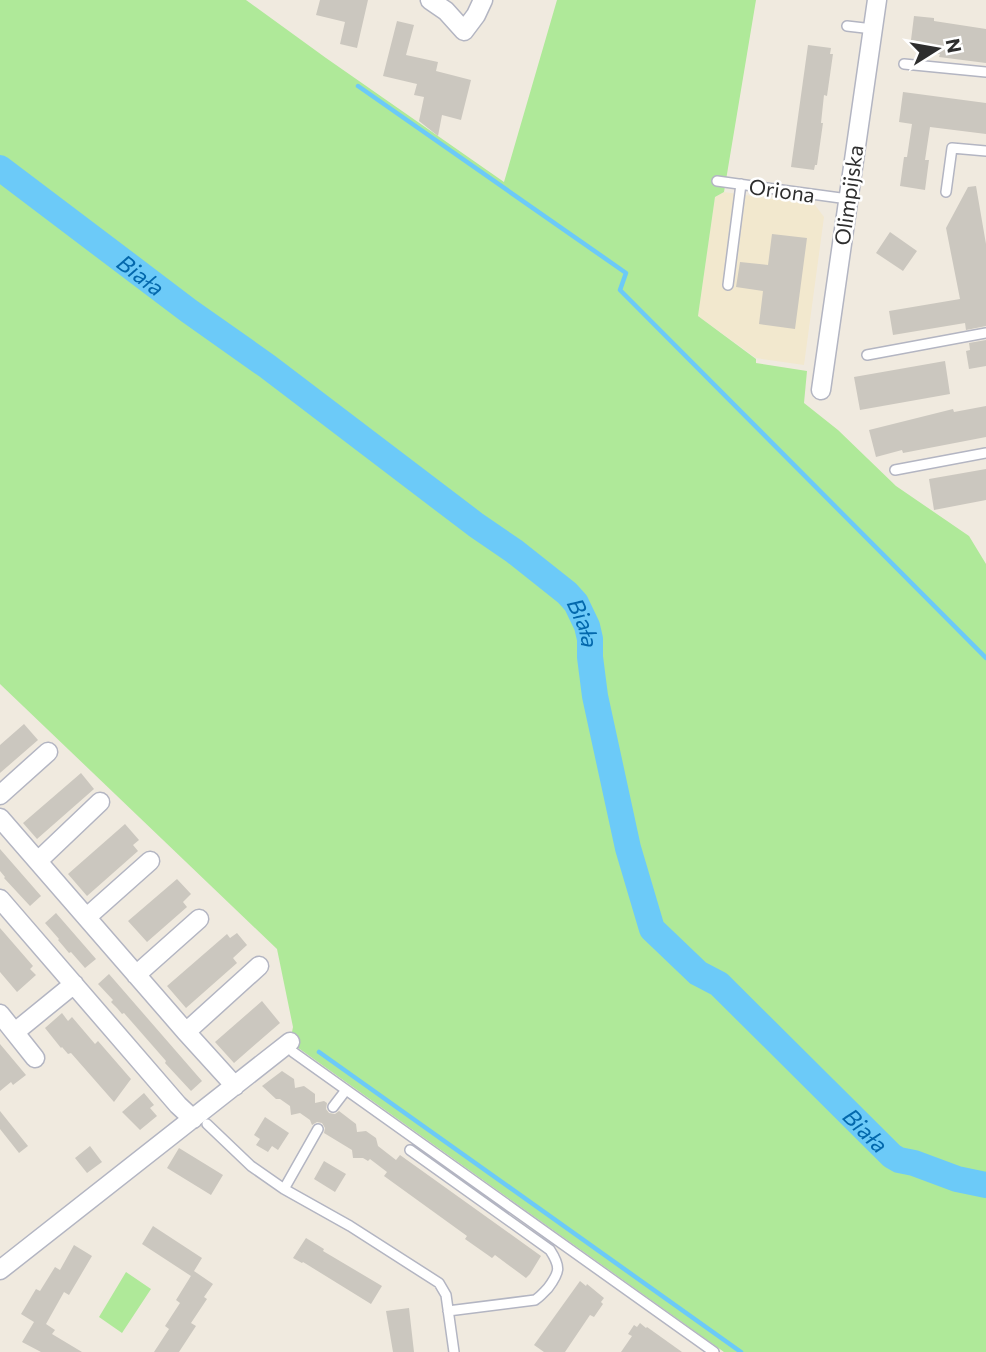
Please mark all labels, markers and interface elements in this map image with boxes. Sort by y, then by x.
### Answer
north arrow [902,14,972,84]
text: N [942,36,967,55]
street label: Olimpijska [829,143,867,247]
street label: Oriona [747,173,817,207]
water label: Biała [112,248,170,302]
water label: Biała [562,593,604,648]
water label: Biała [838,1102,894,1158]

